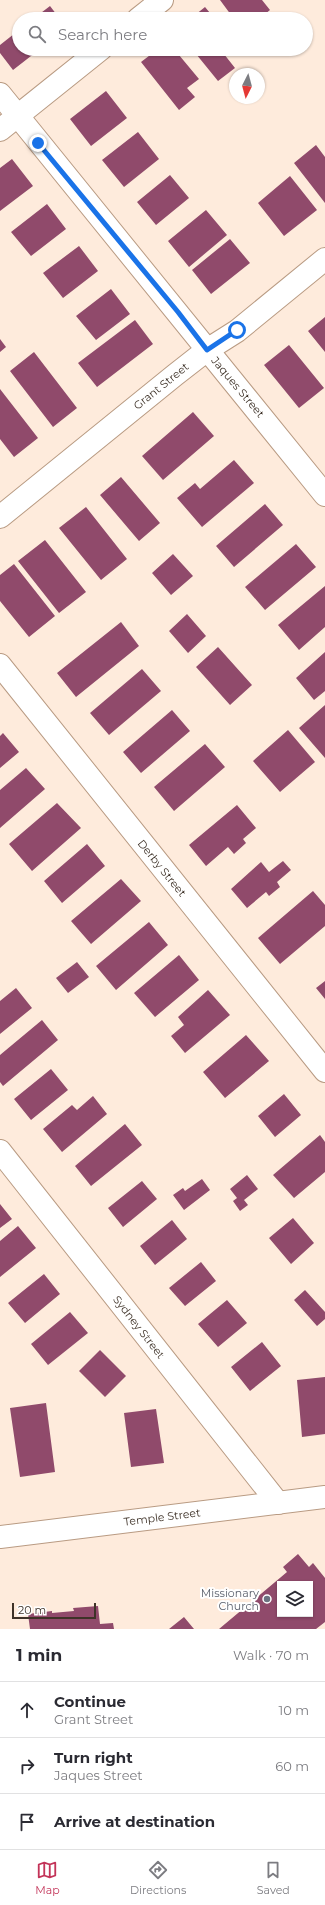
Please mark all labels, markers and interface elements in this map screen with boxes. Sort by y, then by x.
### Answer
search box [12,12,313,56]
icon: search [26,23,48,45]
text: Search here [58,25,147,44]
north arrow [229,68,265,104]
route end [29,134,47,152]
route start [228,321,246,339]
street label: Jaques Street [208,353,268,421]
street label: Grant Street [131,359,192,413]
street label: Derby Street [135,837,190,900]
street label: Sydney Street [110,1293,168,1362]
street label: Temple Street [123,1505,202,1529]
map controls [277,1581,313,1617]
button: layers [277,1581,313,1617]
place label: Missionary Church [201,1586,259,1613]
marker: Missionary Church [262,1594,272,1604]
scale bar [12,1601,96,1620]
text: 20 m [18,1603,46,1617]
text: 1 min [16,1645,62,1665]
text: Walk · 70 m [233,1647,309,1663]
text: Continue [54,1692,126,1711]
icon: ahead [16,1699,38,1721]
text: 10 m [279,1702,309,1718]
text: Grant Street [54,1711,133,1727]
text: Turn right [54,1748,133,1767]
icon: right [16,1755,38,1777]
text: 60 m [275,1758,309,1774]
text: Jaques Street [54,1767,143,1783]
icon: arrive [16,1811,38,1833]
text: Arrive at destination [54,1812,215,1831]
tab: Map [35,1859,60,1897]
tab: Directions [130,1859,186,1897]
tab: Saved [257,1859,290,1897]

